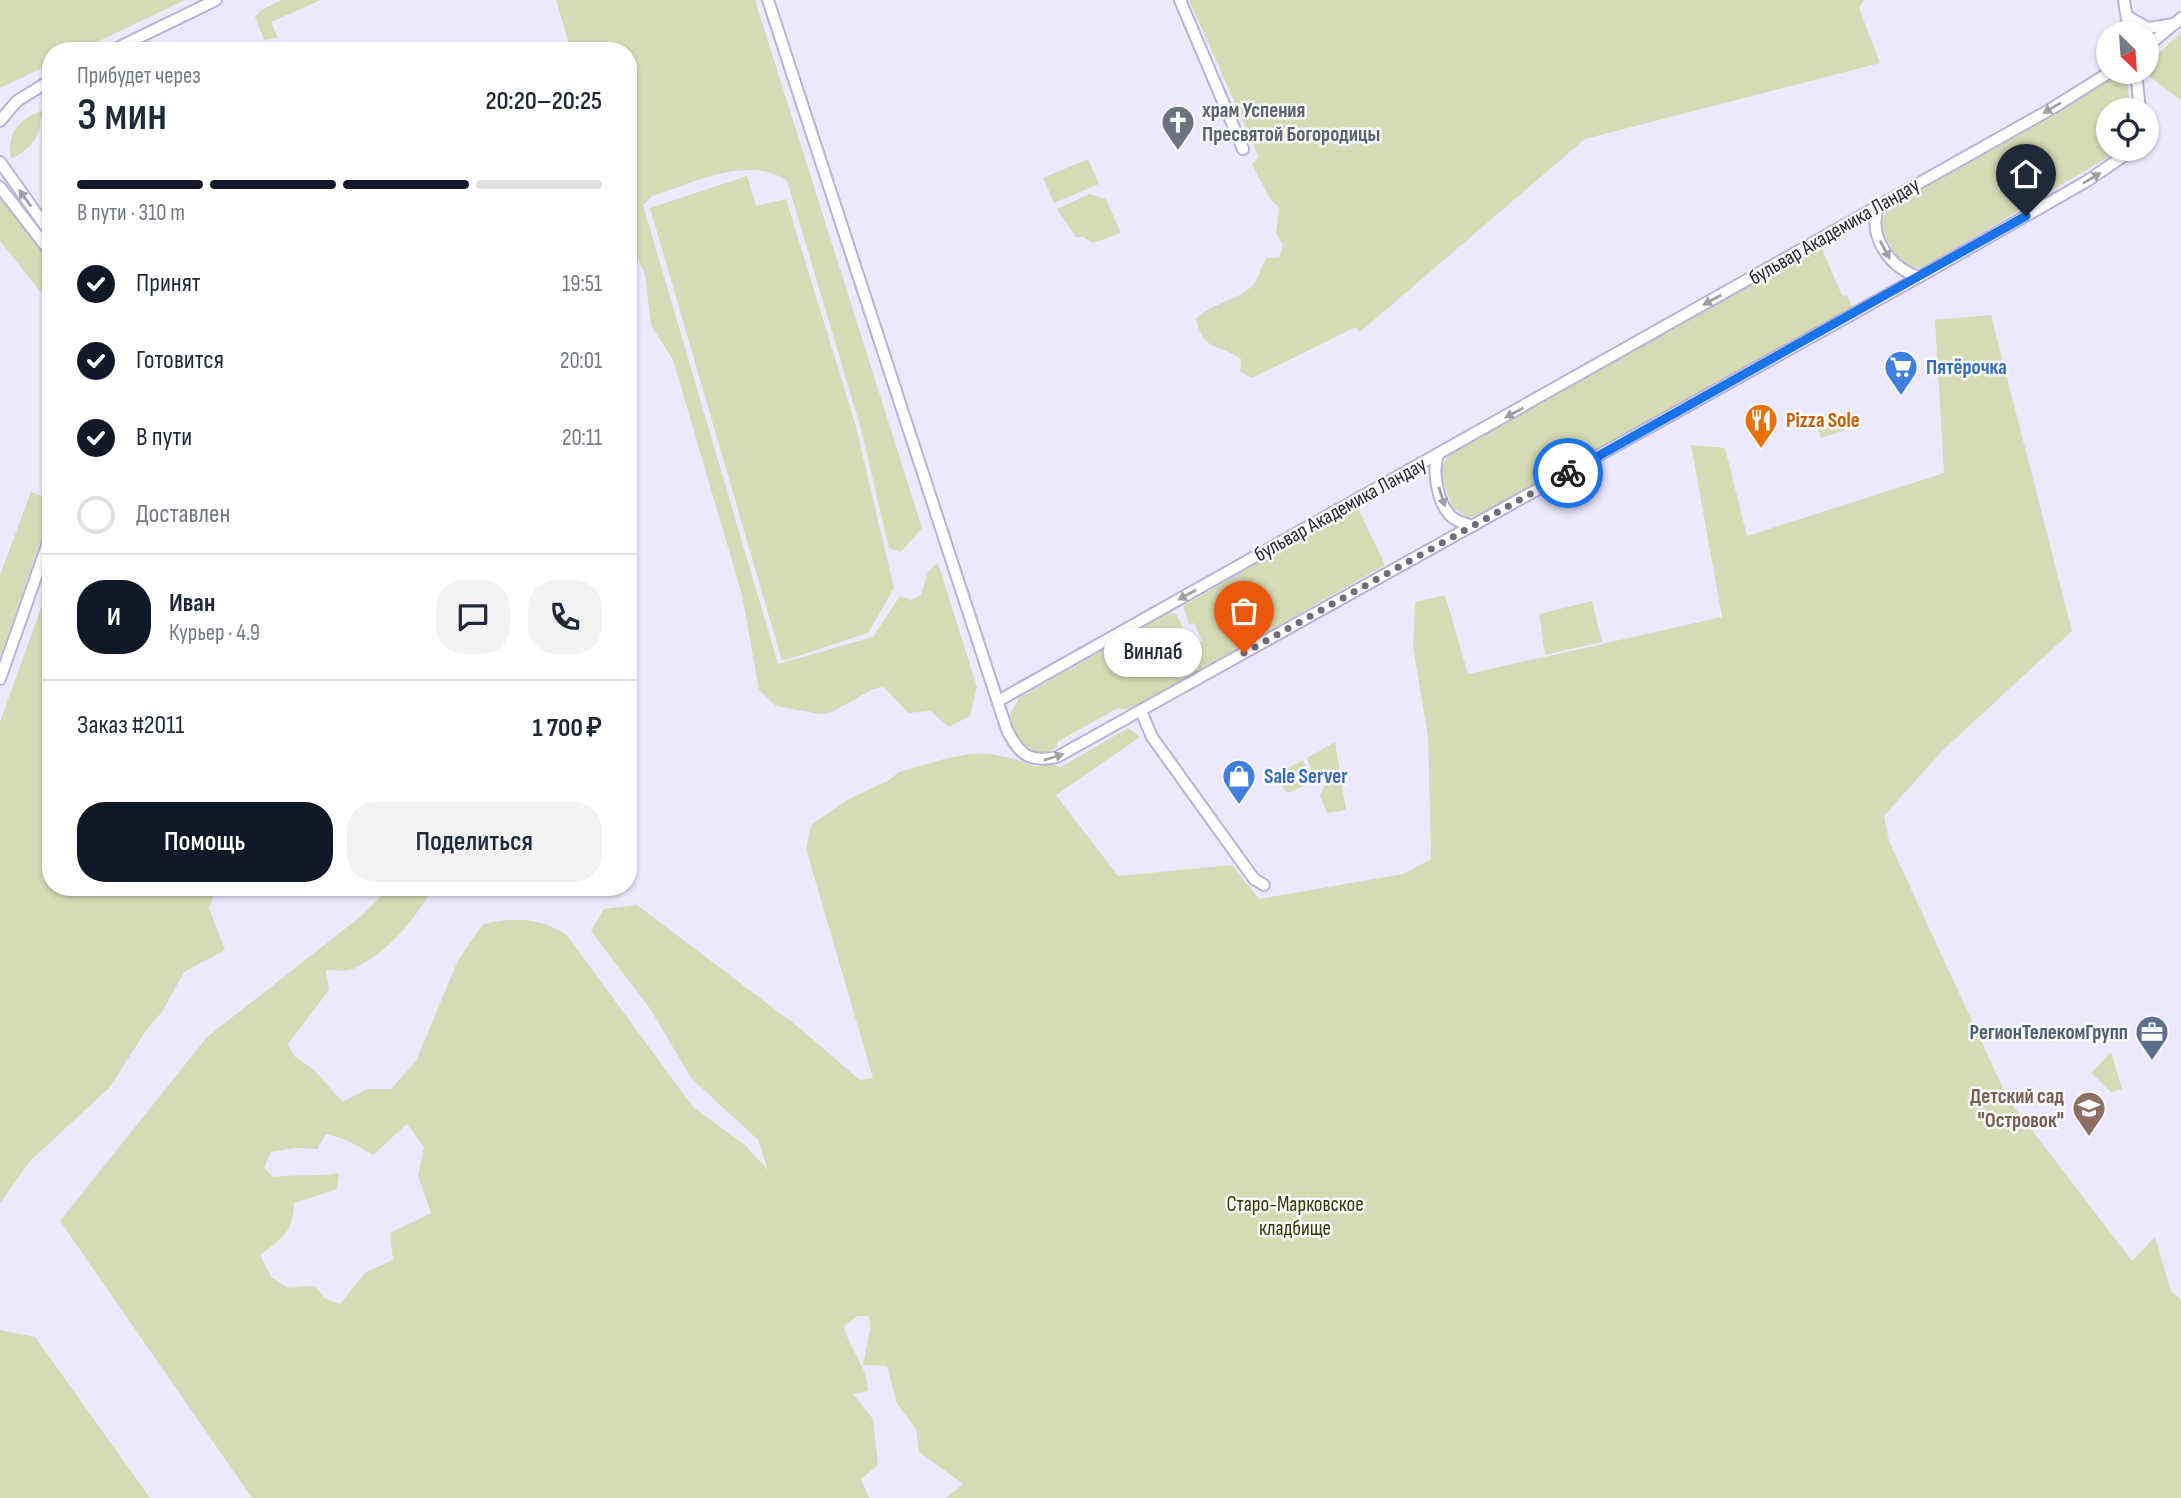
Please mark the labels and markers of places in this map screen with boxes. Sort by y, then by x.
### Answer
place label: храм Успения Пресвятой Богородицы [1202,98,1380,147]
church icon: храм Успения Пресвятой Богородицы [1159,103,1197,152]
pin [1996,144,2056,216]
supermarket icon: Пятёрочка [1882,348,1920,397]
place label: Пятёрочка [1926,355,2007,380]
restaurant icon: Pizza Sole [1742,401,1780,450]
place label: Pizza Sole [1786,408,1860,433]
pin [1214,581,1274,653]
callout: Винлаб [1104,628,1202,678]
shop icon: Sale Server [1220,757,1258,806]
place label: Sale Server [1264,764,1348,789]
office icon: РегионТелекомГрупп [2133,1013,2171,1062]
place label: РегионТелекомГрупп [1969,1020,2128,1045]
place label: Детский сад "Островок" [1970,1084,2064,1133]
school or university icon: Детский сад "Островок" [2070,1089,2108,1138]

